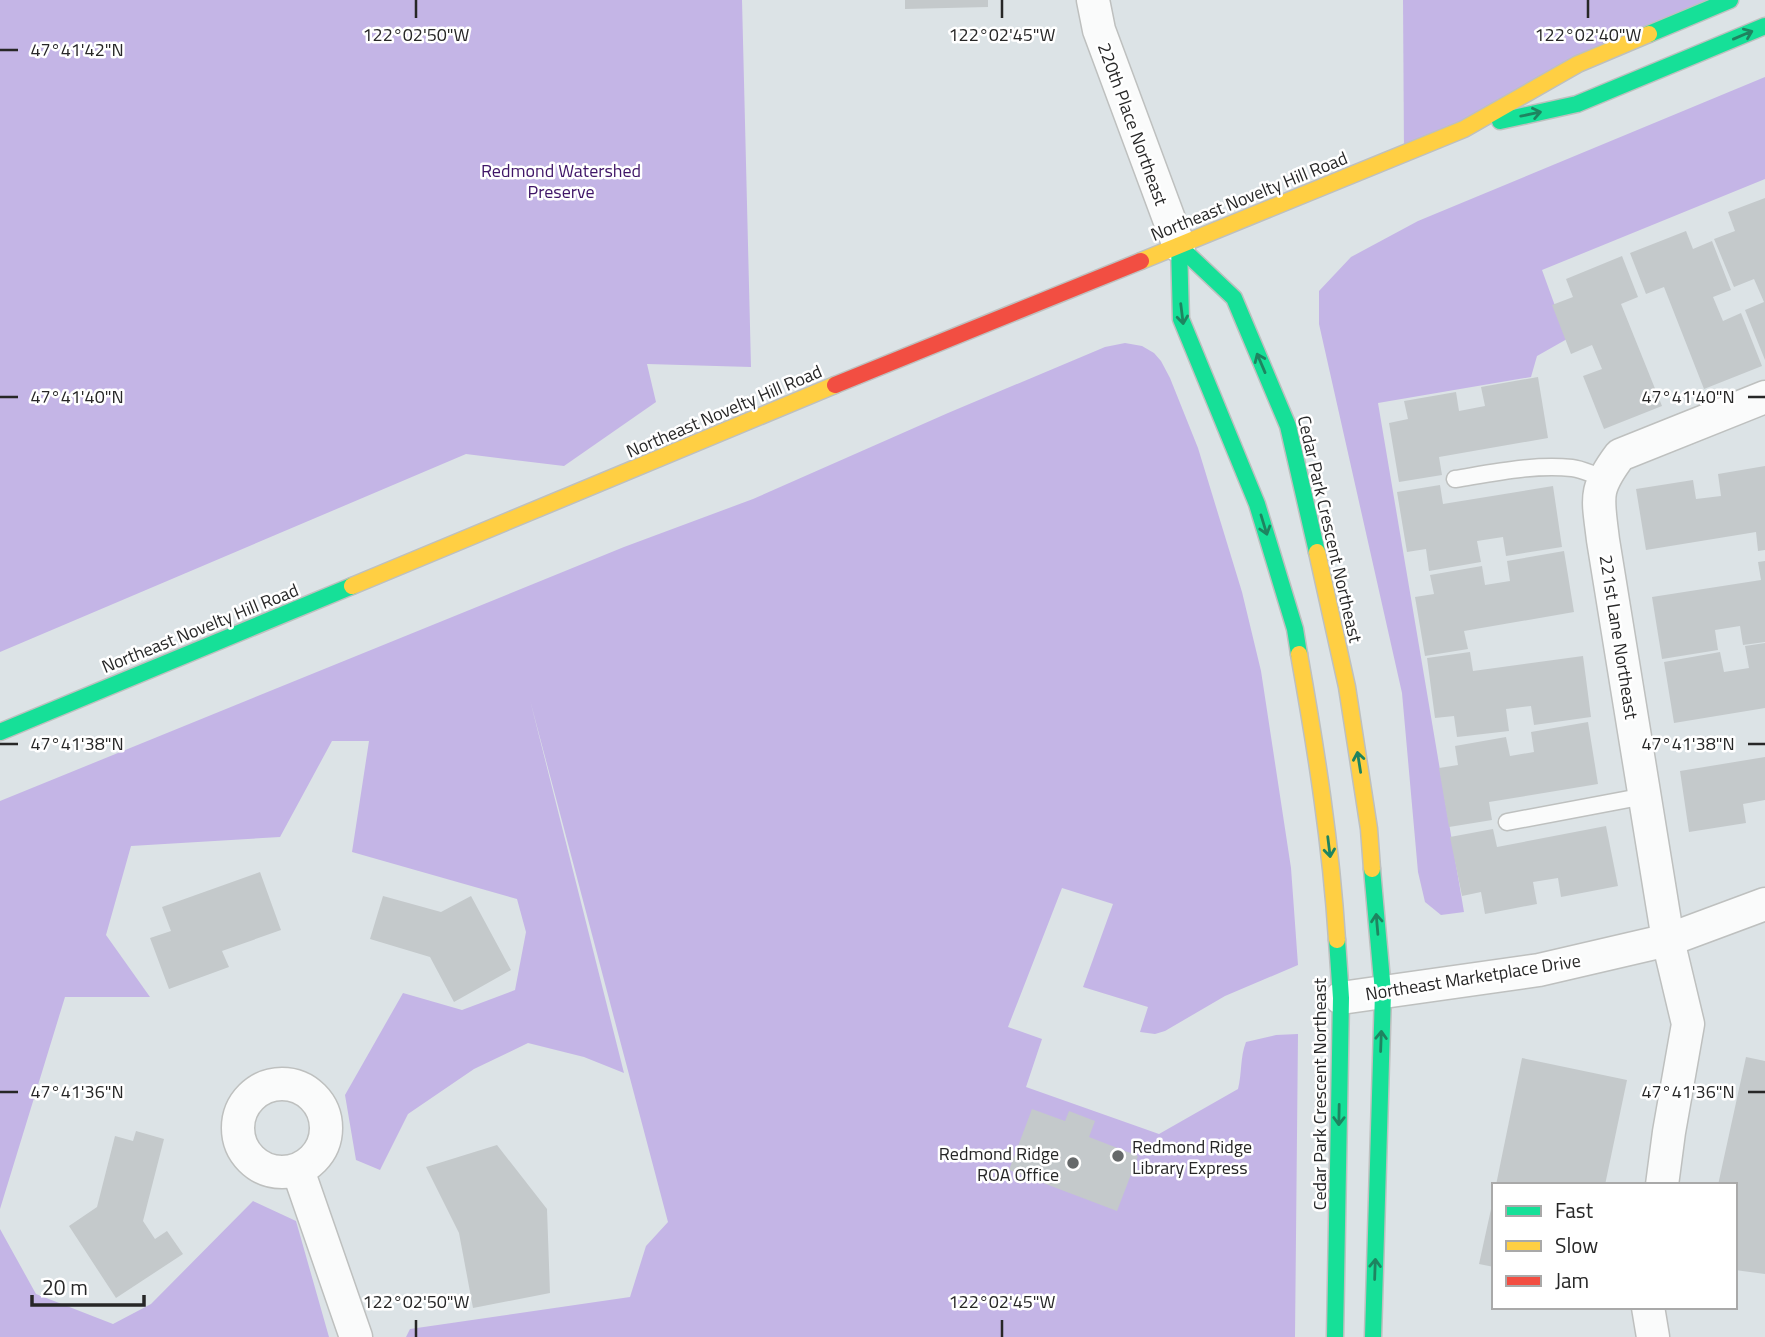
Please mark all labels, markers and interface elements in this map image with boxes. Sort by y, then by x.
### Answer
text: 122°02'50"W [362,21,470,48]
text: 122°02'45"W [948,21,1056,48]
text: 122°02'40"W [1534,21,1642,48]
one-way arrow [1732,28,1754,41]
text: 47°41'42"N [30,36,124,63]
street label: 220th Place Northeast [1091,39,1175,210]
one-way arrow [1519,107,1542,121]
street label: Northeast Novelty Hill Road [1147,144,1351,248]
park label: Redmond Watershed Preserve [481,157,641,205]
one-way arrow [1175,302,1188,325]
one-way arrow [1254,353,1267,375]
street label: Northeast Novelty Hill Road [622,358,826,464]
text: 47°41'40"N [30,383,124,410]
text: 47°41'40"N [1641,383,1735,410]
street label: Cedar Park Crescent Northeast [1291,413,1369,646]
one-way arrow [1258,514,1271,536]
street label: 221st Lane Northeast [1593,553,1645,722]
street label: Northeast Novelty Hill Road [98,576,302,680]
text: 47°41'38"N [30,730,124,757]
text: 47°41'38"N [1641,730,1735,757]
one-way arrow [1352,751,1365,774]
one-way arrow [1322,835,1335,858]
one-way arrow [1370,914,1383,936]
street label: Northeast Marketplace Drive [1363,947,1583,1007]
street label: Cedar Park Crescent Northeast [1306,977,1333,1210]
one-way arrow [1374,1030,1388,1053]
text: 47°41'36"N [30,1078,124,1105]
text: 47°41'36"N [1641,1078,1735,1105]
one-way arrow [1332,1104,1345,1127]
place label: Redmond Ridge Library Express [1132,1133,1252,1181]
place label: Redmond Ridge ROA Office [939,1140,1059,1188]
marker: Redmond Ridge Library Express [1110,1148,1126,1164]
marker: Redmond Ridge ROA Office [1065,1155,1081,1171]
legend [1492,1183,1737,1309]
text: Fast [1555,1194,1594,1226]
text: Slow [1555,1229,1598,1261]
one-way arrow [1368,1258,1381,1281]
scale bar [32,1264,144,1308]
text: Jam [1555,1264,1589,1296]
text: 20 m [42,1271,88,1303]
text: 122°02'50"W [362,1288,470,1315]
text: 122°02'45"W [948,1288,1056,1315]

